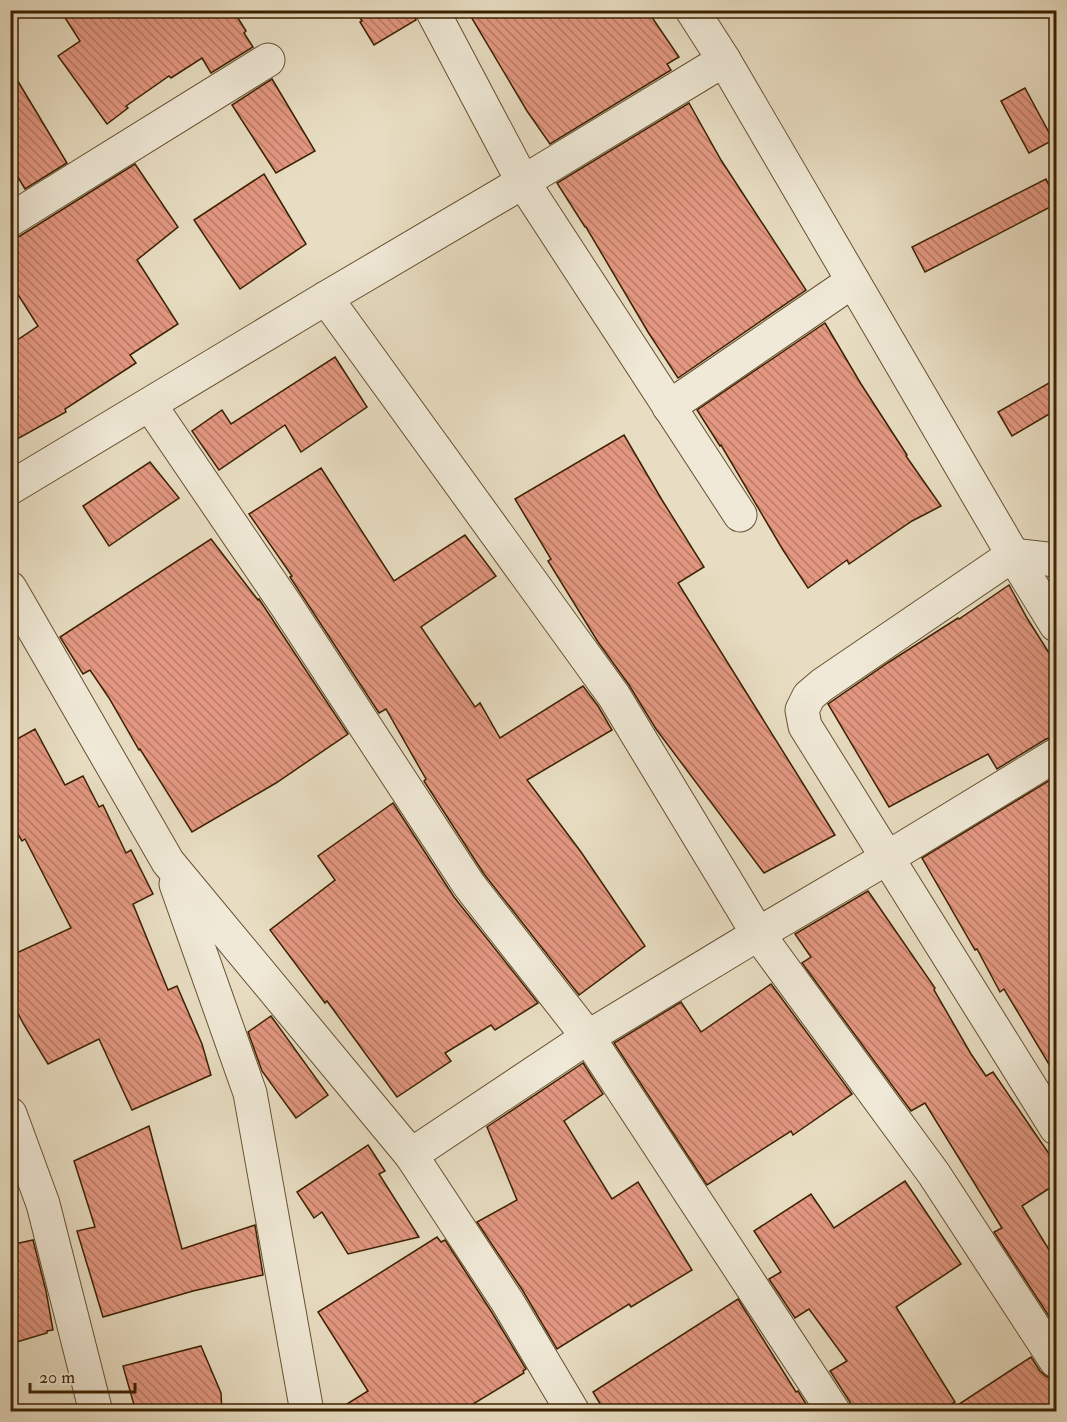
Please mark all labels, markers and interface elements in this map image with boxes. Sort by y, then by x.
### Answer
scale bar [30,1356,135,1394]
text: 20 m [39,1366,75,1389]

